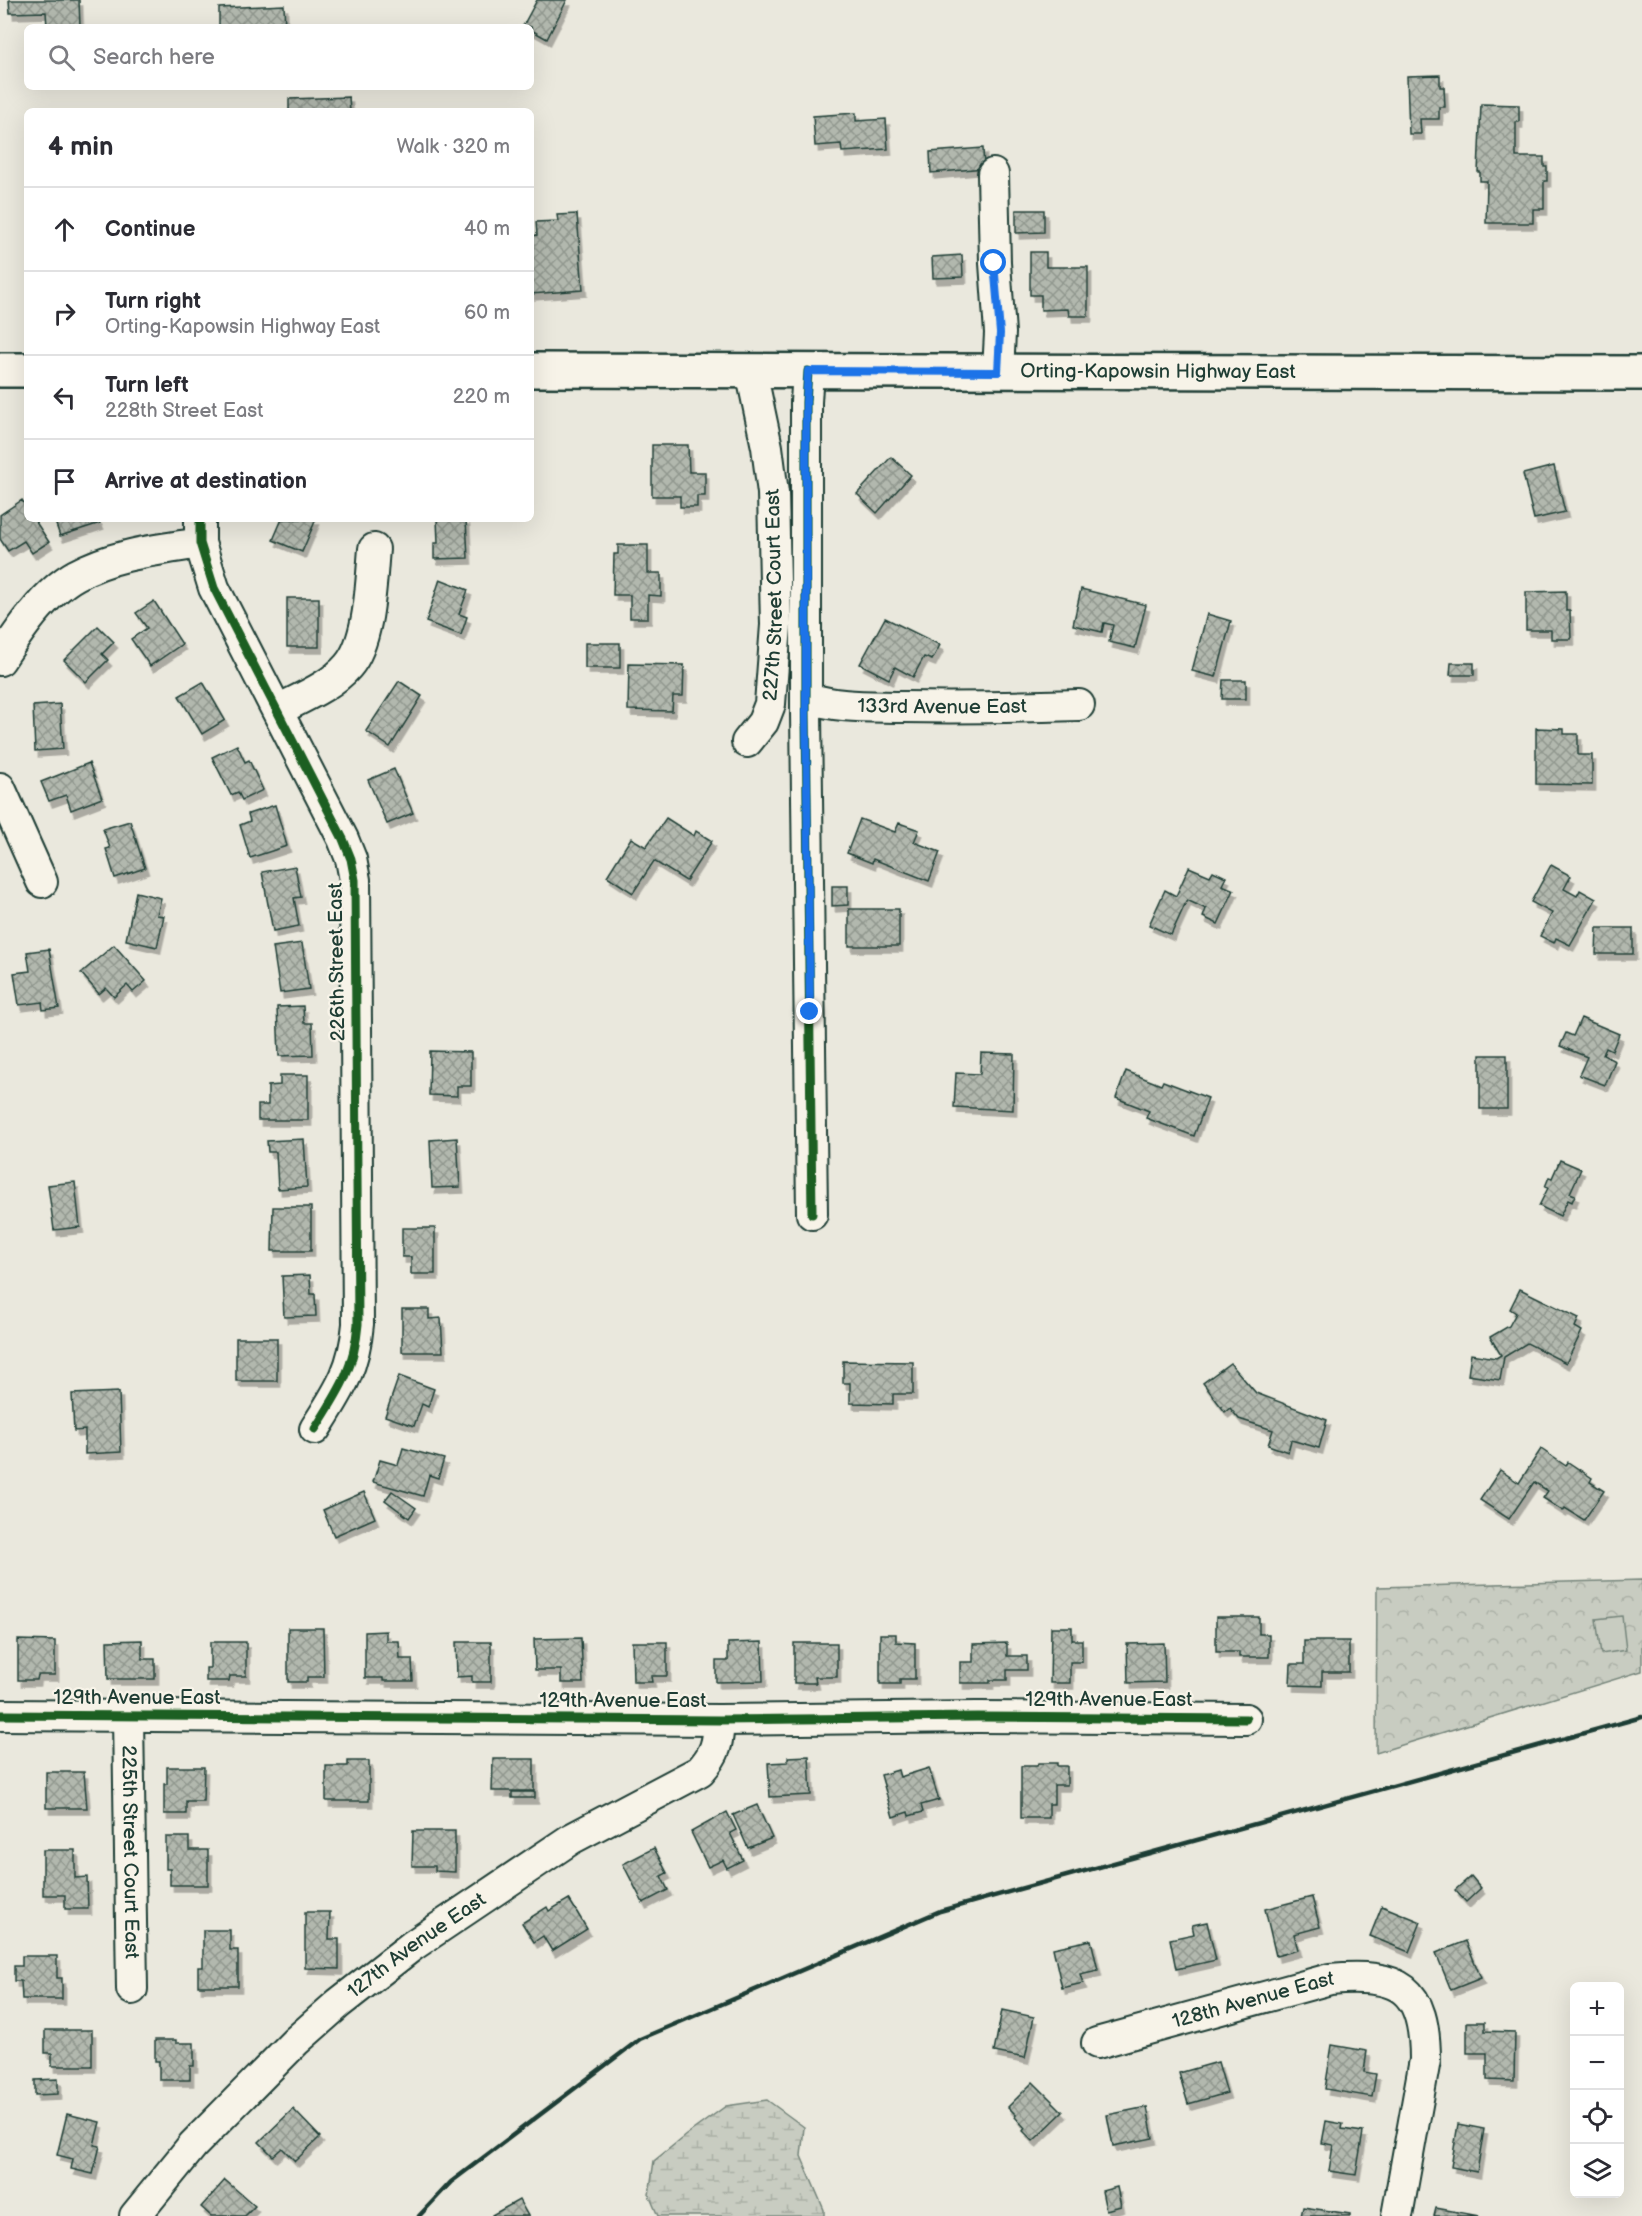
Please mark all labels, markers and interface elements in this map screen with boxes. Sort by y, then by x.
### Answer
search box [24,24,534,90]
icon: search [45,41,78,74]
text: Search here [93,44,215,71]
text: 4 min [48,132,113,163]
text: Walk · 320 m [396,135,510,159]
icon: ahead [48,213,81,246]
text: Continue [105,216,195,243]
text: 40 m [464,217,510,241]
route start [980,249,1006,275]
text: Turn right [105,288,201,315]
icon: right [48,297,81,330]
text: 60 m [464,301,510,325]
text: Orting-Kapowsin Highway East [105,315,380,339]
street label: Orting-Kapowsin Highway East [1020,359,1296,384]
text: Turn left [105,372,189,399]
icon: left [48,381,81,414]
text: 220 m [453,385,510,409]
text: 228th Street East [105,399,263,423]
icon: arrive [48,465,81,498]
text: Arrive at destination [105,468,307,495]
street label: 227th Street Court East [758,488,788,702]
street label: 133rd Avenue East [857,694,1027,719]
street label: 226th Street East [324,882,350,1042]
route end [796,998,822,1024]
street label: 129th Avenue East [54,1686,220,1710]
street label: 129th Avenue East [1026,1688,1192,1712]
street label: 129th Avenue East [540,1689,706,1713]
street label: 225th Street Court East [116,1745,144,1959]
street label: 127th Avenue East [343,1888,490,2004]
street label: 128th Avenue East [1170,1967,1335,2034]
map controls [1570,1982,1624,2198]
button: + [1570,1982,1624,2036]
button: − [1570,2036,1624,2090]
button: locate [1570,2090,1624,2144]
button: layers [1570,2144,1624,2198]

